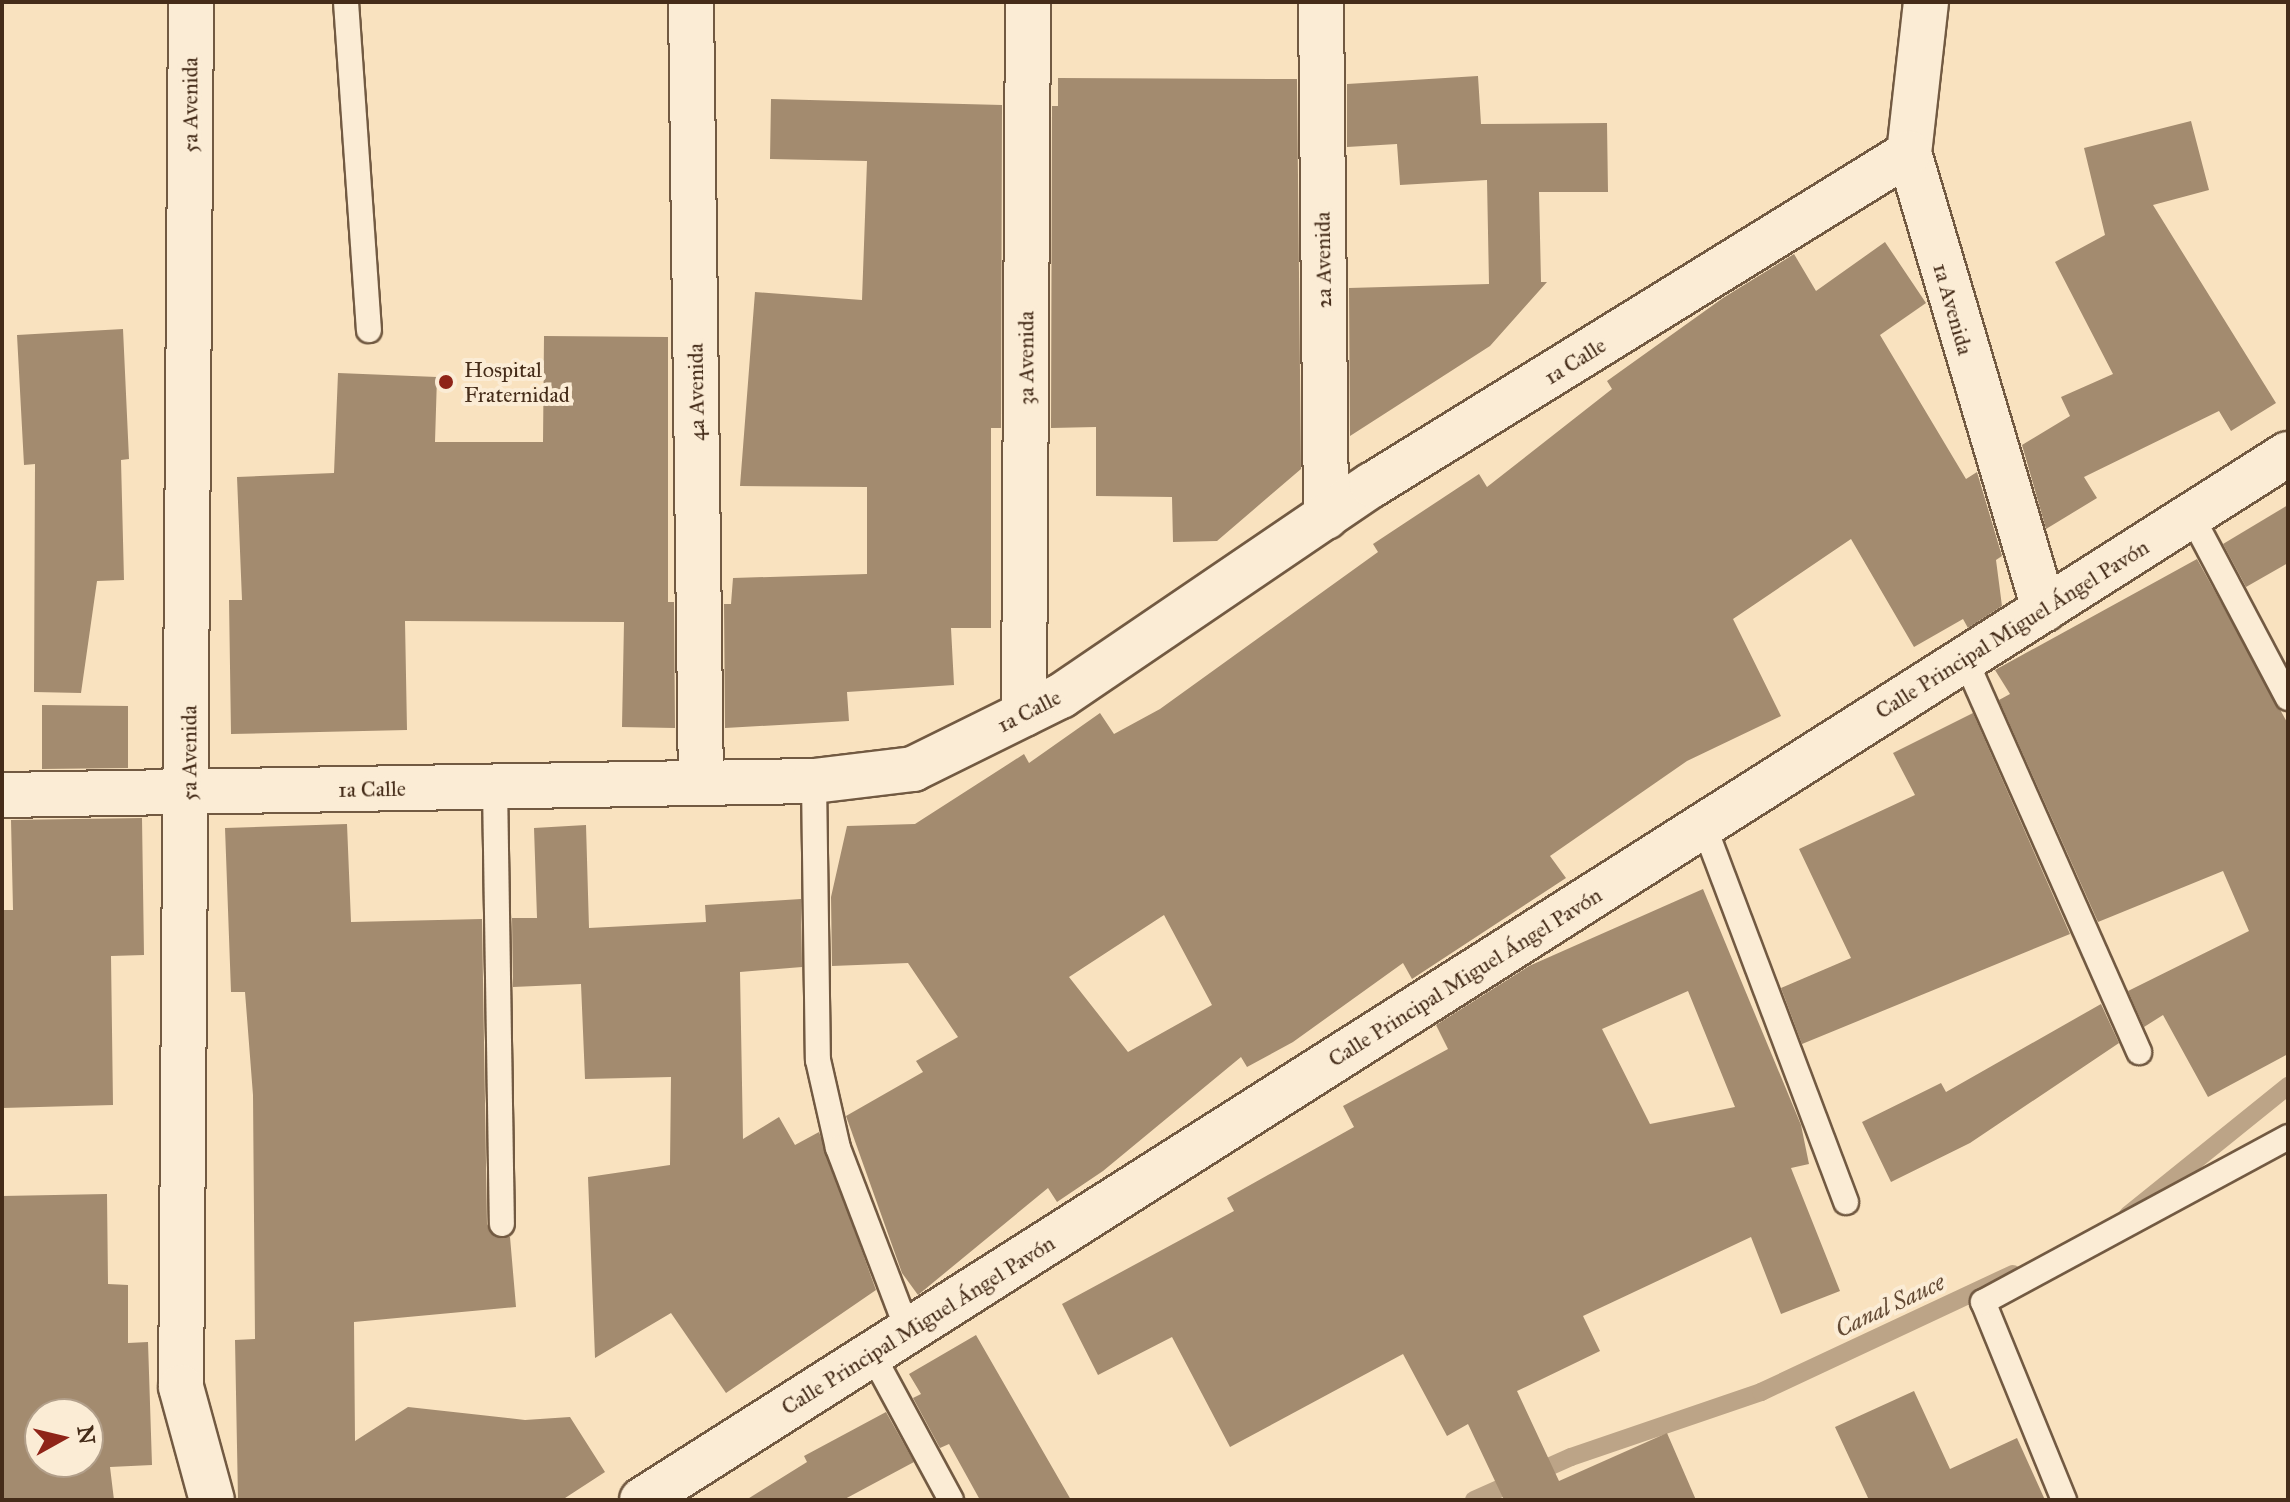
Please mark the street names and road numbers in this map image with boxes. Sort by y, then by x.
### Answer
street label: 5a Avenida [177,57,203,153]
street label: 2a Avenida [1309,212,1337,308]
street label: 1a Avenida [1927,260,1979,358]
street label: 3a Avenida [1013,311,1039,405]
street label: 1a Calle [1539,332,1611,390]
street label: 4a Avenida [682,343,710,441]
street label: Calle Principal Miguel Ángel Pavón [1870,534,2154,724]
street label: 1a Calle [993,684,1065,738]
street label: 5a Avenida [176,705,202,801]
street label: 1a Calle [338,775,406,803]
street label: Calle Principal Miguel Ángel Pavón [1323,882,1607,1072]
street label: Calle Principal Miguel Ángel Pavón [776,1230,1060,1420]

